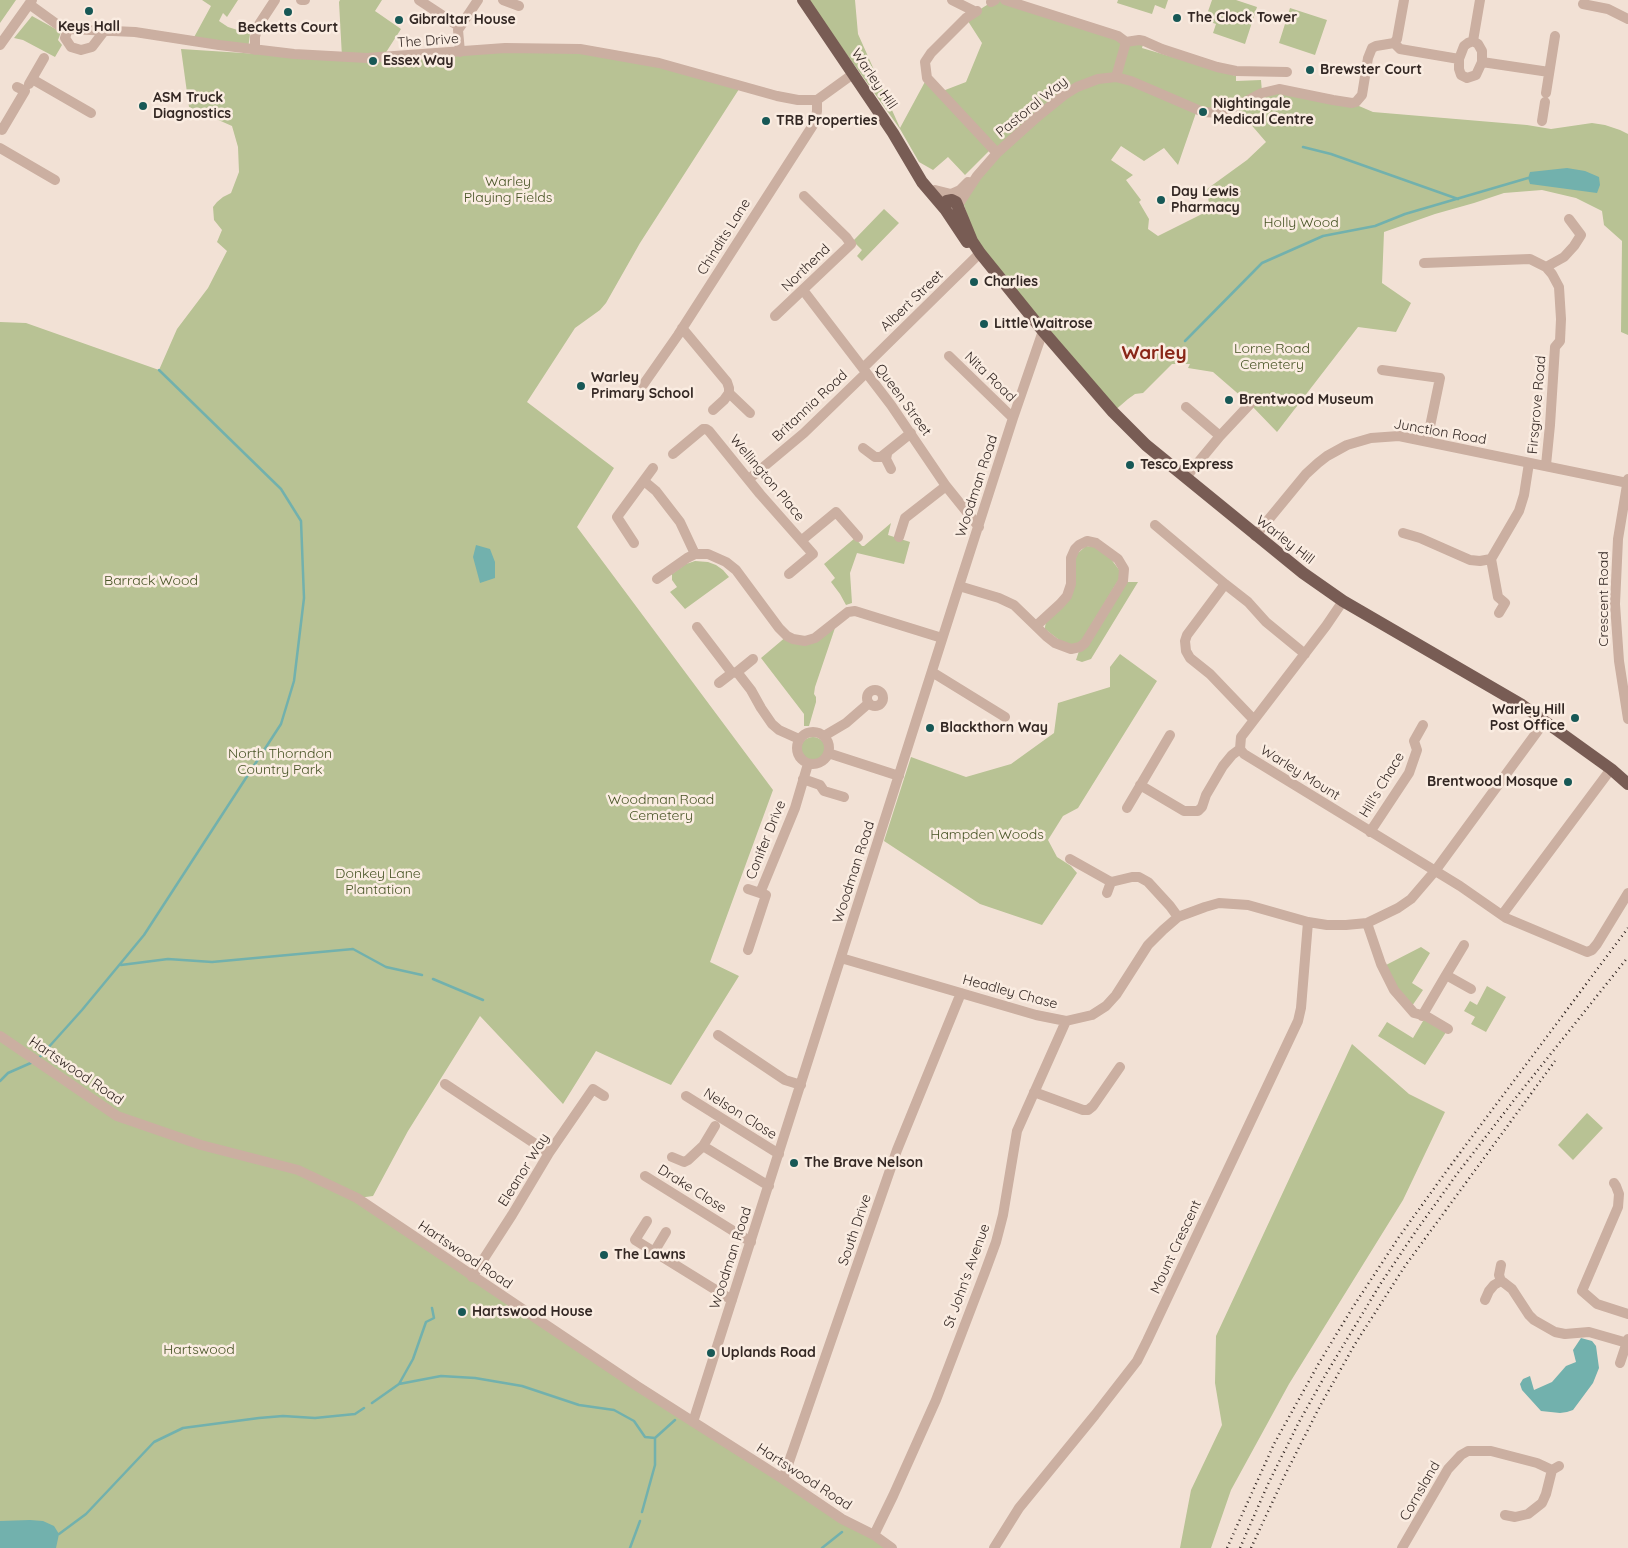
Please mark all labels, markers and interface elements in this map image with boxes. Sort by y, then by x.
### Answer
marker: Keys Hall [83,5,95,17]
marker: Becketts Court [282,6,294,18]
place label: The Clock Tower [1187,10,1297,26]
place label: Gibraltar House [409,12,516,28]
marker: The Clock Tower [1171,12,1183,24]
marker: Gibraltar House [393,14,405,26]
place label: Keys Hall [58,19,120,35]
place label: Becketts Court [238,20,338,36]
street label: The Drive [397,30,459,52]
street label: Warley Hill [848,46,900,112]
place label: Essex Way [383,53,454,69]
marker: Essex Way [367,55,379,67]
place label: Brewster Court [1320,62,1422,78]
marker: Brewster Court [1304,64,1316,76]
street label: Pastoral Way [993,73,1071,141]
place label: ASM Truck Diagnostics [153,90,231,122]
place label: Nightingale Medical Centre [1213,96,1314,128]
marker: ASM Truck Diagnostics [137,100,149,112]
marker: Nightingale Medical Centre [1197,106,1209,118]
place label: TRB Properties [776,113,878,129]
marker: TRB Properties [760,115,772,127]
park label: Warley Playing Fields [464,174,552,206]
place label: Day Lewis Pharmacy [1171,184,1240,216]
marker: Day Lewis Pharmacy [1155,194,1167,206]
street label: Chindits Lane [694,196,754,278]
park label: Holly Wood [1263,215,1339,231]
street label: Northend [778,241,834,295]
street label: Albert Street [877,267,947,335]
place label: Charlies [984,274,1038,290]
marker: Charlies [968,276,980,288]
place label: Little Waitrose [994,316,1093,332]
marker: Little Waitrose [978,318,990,330]
park label: Lorne Road Cemetery [1234,341,1310,374]
district label: Warley [1121,342,1187,364]
street label: Nita Road [961,348,1019,406]
street label: Firsgrove Road [1524,355,1550,455]
street label: Queen Street [871,361,935,439]
street label: Britannia Road [769,367,851,445]
place label: Warley Primary School [591,370,694,402]
marker: Warley Primary School [575,380,587,392]
place label: Brentwood Museum [1239,392,1374,408]
marker: Brentwood Museum [1223,394,1235,406]
street label: Junction Road [1392,416,1488,448]
street label: Wellington Place [726,431,808,525]
street label: Woodman Road [953,433,1001,539]
place label: Tesco Express [1140,457,1233,473]
marker: Tesco Express [1124,459,1136,471]
street label: Warley Hill [1252,512,1318,568]
street label: Crescent Road [1596,551,1612,647]
park label: Barrack Wood [104,573,198,589]
place label: Warley Hill Post Office [1490,702,1565,734]
marker: Warley Hill Post Office [1569,712,1581,724]
place label: Blackthorn Way [940,720,1048,736]
marker: Blackthorn Way [924,722,936,734]
street label: Warley Mount [1257,742,1343,804]
park label: North Thorndon Country Park [228,746,332,779]
street label: Hill's Chace [1356,749,1408,821]
place label: Brentwood Mosque [1427,774,1558,790]
marker: Brentwood Mosque [1562,776,1574,788]
park label: Woodman Road Cemetery [608,792,714,824]
street label: Conifer Drive [742,798,790,882]
street label: Woodman Road [830,819,878,925]
park label: Hampden Woods [930,827,1044,843]
park label: Donkey Lane Plantation [335,866,421,899]
street label: Headley Chase [961,971,1059,1013]
street label: Hartswood Road [26,1033,126,1109]
street label: Nelson Close [700,1085,780,1143]
street label: Eleanor Way [495,1130,553,1210]
place label: The Brave Nelson [804,1155,923,1171]
marker: The Brave Nelson [788,1157,800,1169]
street label: Drake Close [655,1161,729,1217]
street label: South Drive [835,1192,875,1268]
street label: Mount Crescent [1147,1198,1205,1296]
street label: Woodman Road [707,1205,755,1311]
street label: Hartswood Road [415,1217,515,1293]
street label: St John's Avenue [940,1221,994,1331]
place label: The Lawns [614,1247,686,1263]
marker: The Lawns [598,1249,610,1261]
place label: Hartswood House [472,1304,593,1320]
marker: Hartswood House [456,1306,468,1318]
park label: Hartswood [163,1342,235,1358]
place label: Uplands Road [721,1345,816,1361]
marker: Uplands Road [705,1347,717,1359]
street label: Hartswood Road [753,1440,855,1514]
street label: Cornsland [1396,1458,1444,1524]

